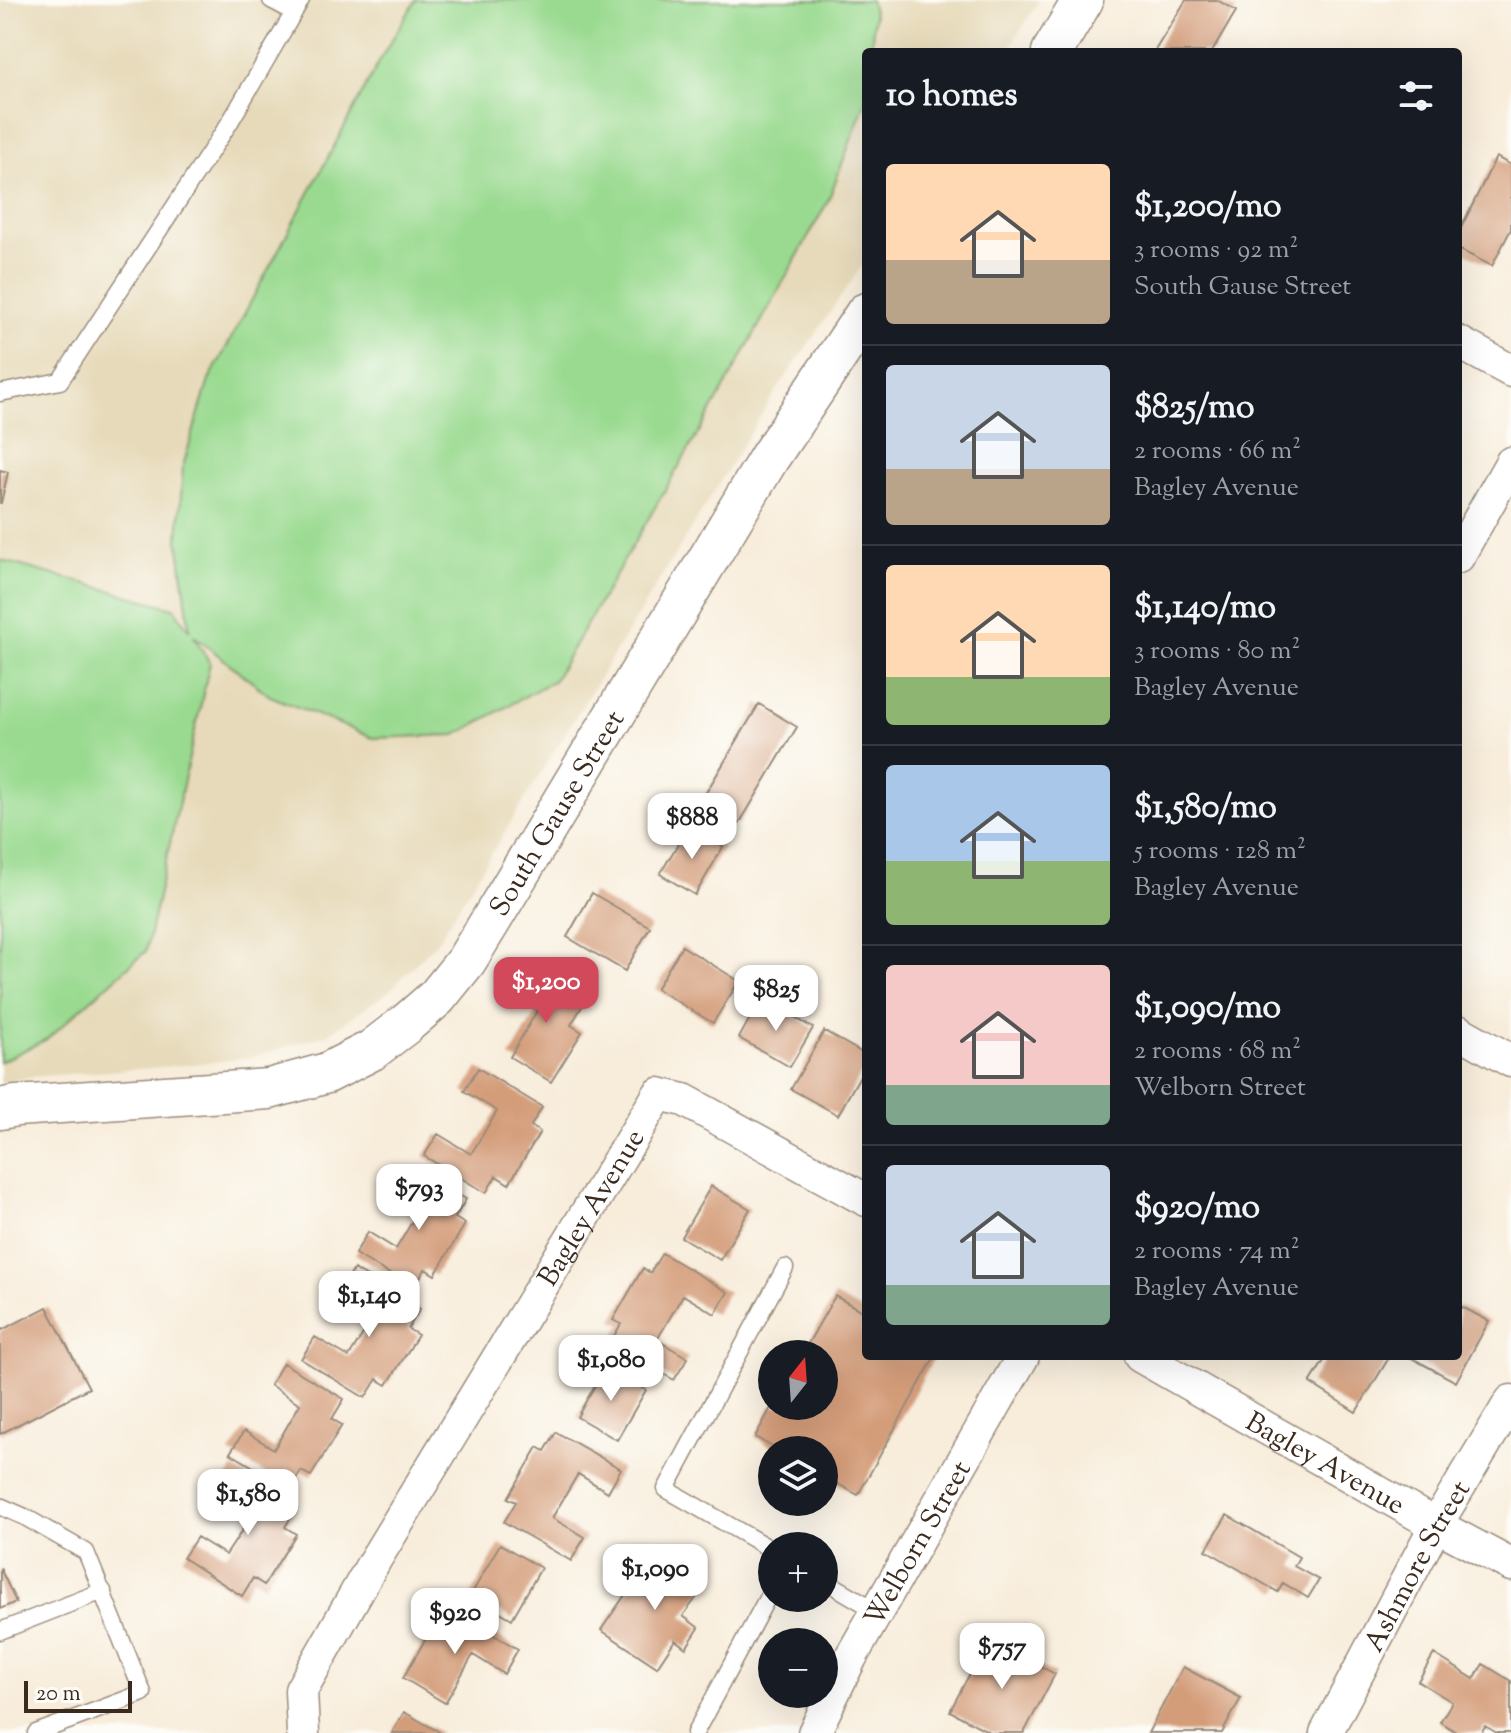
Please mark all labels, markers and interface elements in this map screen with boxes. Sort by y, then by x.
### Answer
text: 10 homes [886,72,1018,121]
icon: filters [1394,74,1438,118]
text: $1,200/mo [1134,183,1282,232]
icon: home [950,196,1046,292]
text: 3 rooms · 92 m² [1134,232,1298,269]
text: South Gause Street [1134,269,1351,306]
text: $825/mo [1134,384,1255,433]
icon: home [950,397,1046,493]
text: 2 rooms · 66 m² [1134,433,1301,470]
text: Bagley Avenue [1134,470,1299,507]
text: $1,140/mo [1134,584,1276,633]
icon: home [950,597,1046,693]
text: 3 rooms · 80 m² [1134,633,1300,670]
text: Bagley Avenue [1134,670,1299,707]
street label: South Gause Street [481,703,636,925]
text: $1,580/mo [1134,784,1277,833]
pin: $888 [645,793,739,861]
icon: home [950,797,1046,893]
text: $888 [666,800,718,837]
text: 5 rooms · 128 m² [1134,833,1306,870]
text: Bagley Avenue [1134,870,1299,907]
pin: $1,200 [481,957,611,1025]
text: $1,200 [512,964,580,1001]
pin: $825 [729,965,823,1033]
text: $825 [752,972,800,1009]
text: $1,090/mo [1134,984,1281,1033]
icon: home [950,997,1046,1093]
text: 2 rooms · 68 m² [1134,1033,1301,1070]
text: Welborn Street [1134,1070,1306,1107]
street label: Bagley Avenue [529,1122,656,1295]
pin: $793 [372,1164,466,1232]
text: $793 [394,1171,444,1208]
text: $920/mo [1134,1184,1260,1233]
icon: home [950,1197,1046,1293]
text: 2 rooms · 74 m² [1134,1233,1299,1270]
text: Bagley Avenue [1134,1270,1299,1307]
pin: $1,140 [304,1271,434,1339]
text: $1,140 [337,1278,401,1315]
pin: $1,080 [546,1335,676,1403]
north arrow [758,1340,838,1420]
map controls [758,1340,838,1708]
text: $1,080 [577,1342,645,1379]
street label: Bagley Avenue [1237,1403,1411,1526]
button: layers [758,1436,838,1516]
street label: Welborn Street [855,1454,982,1635]
pin: $1,580 [183,1469,313,1537]
street label: Ashmore Street [1355,1473,1482,1660]
text: $1,580 [215,1476,281,1513]
button: + [758,1532,838,1612]
pin: $1,090 [590,1544,720,1612]
text: $1,090 [621,1551,689,1588]
pin: $920 [408,1588,502,1656]
text: $920 [429,1595,481,1632]
pin: $757 [955,1623,1049,1691]
button: − [758,1628,838,1708]
text: $757 [978,1630,1026,1667]
scale bar [24,1677,132,1713]
text: 20 m [36,1679,81,1711]

